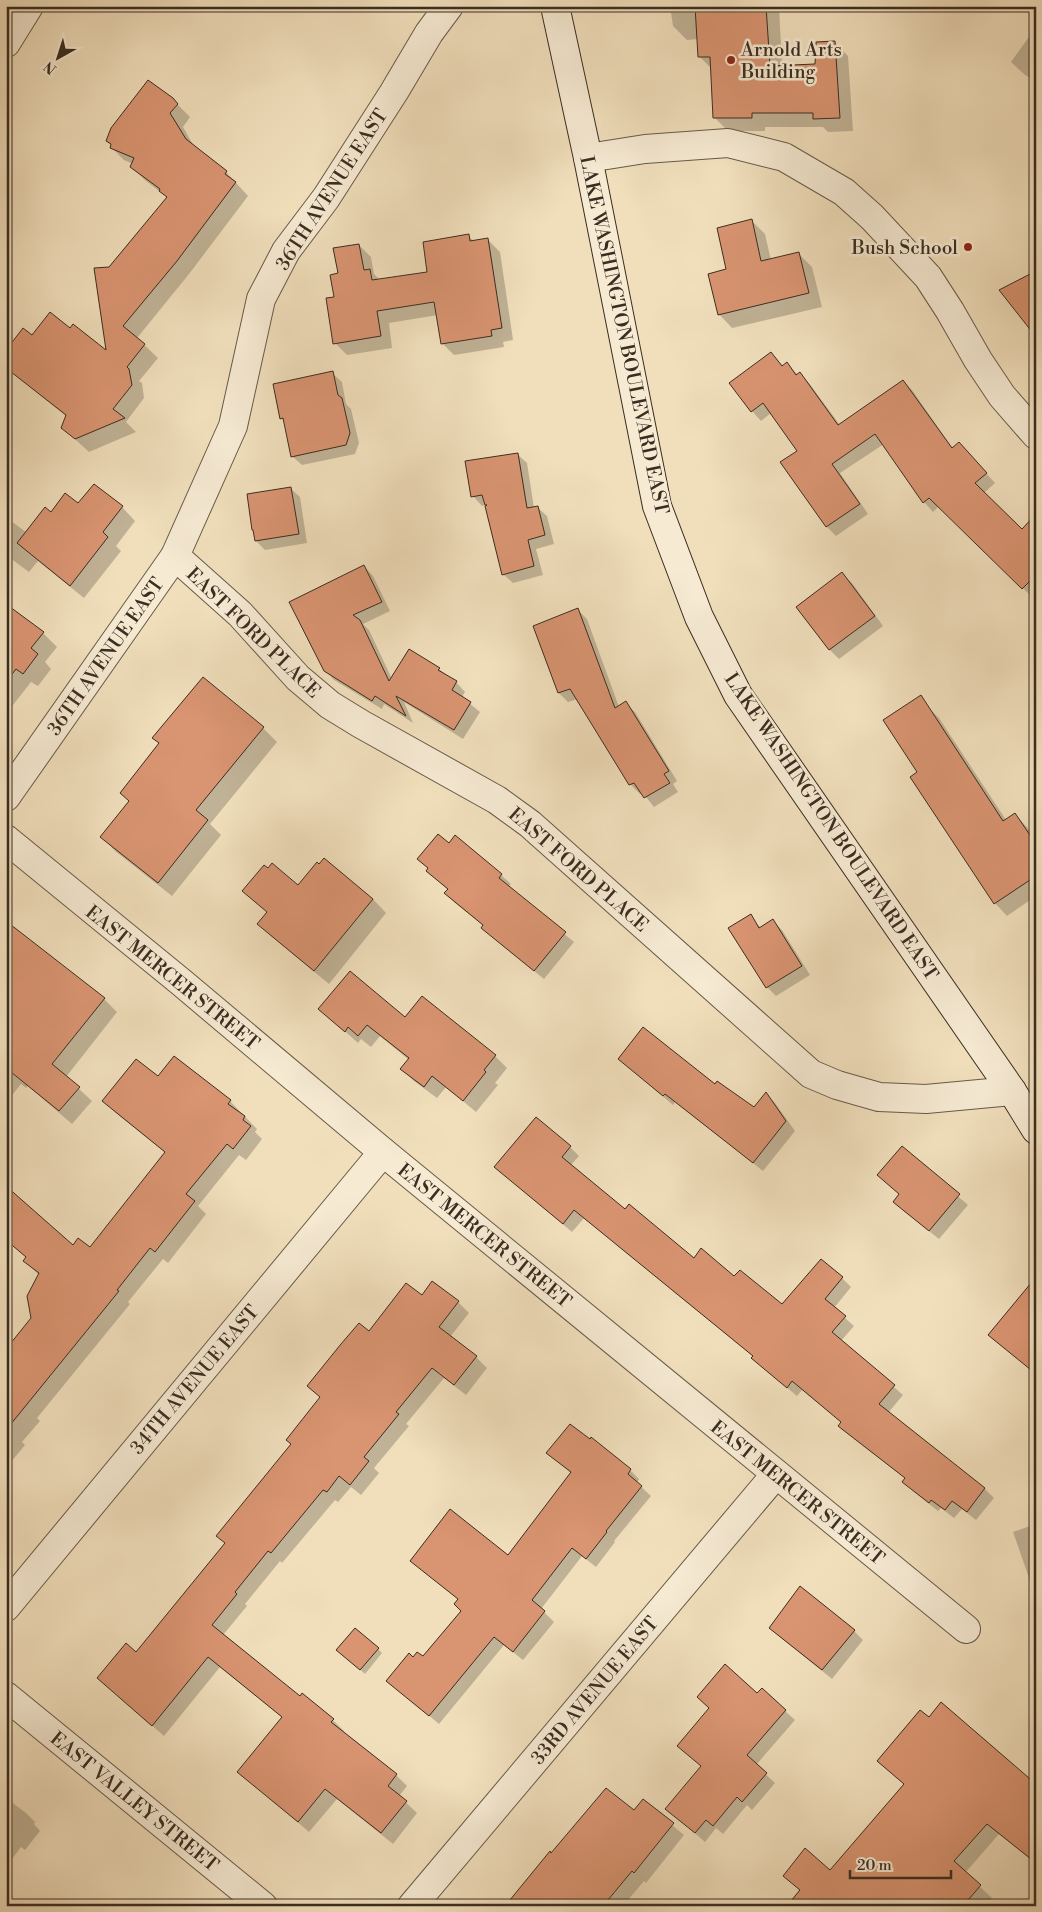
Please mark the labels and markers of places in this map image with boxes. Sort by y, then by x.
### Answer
place label: Arnold Arts Building [740,38,842,84]
marker: Arnold Arts Building [725,54,737,66]
place label: Bush School [851,236,958,260]
marker: Bush School [962,241,974,253]

